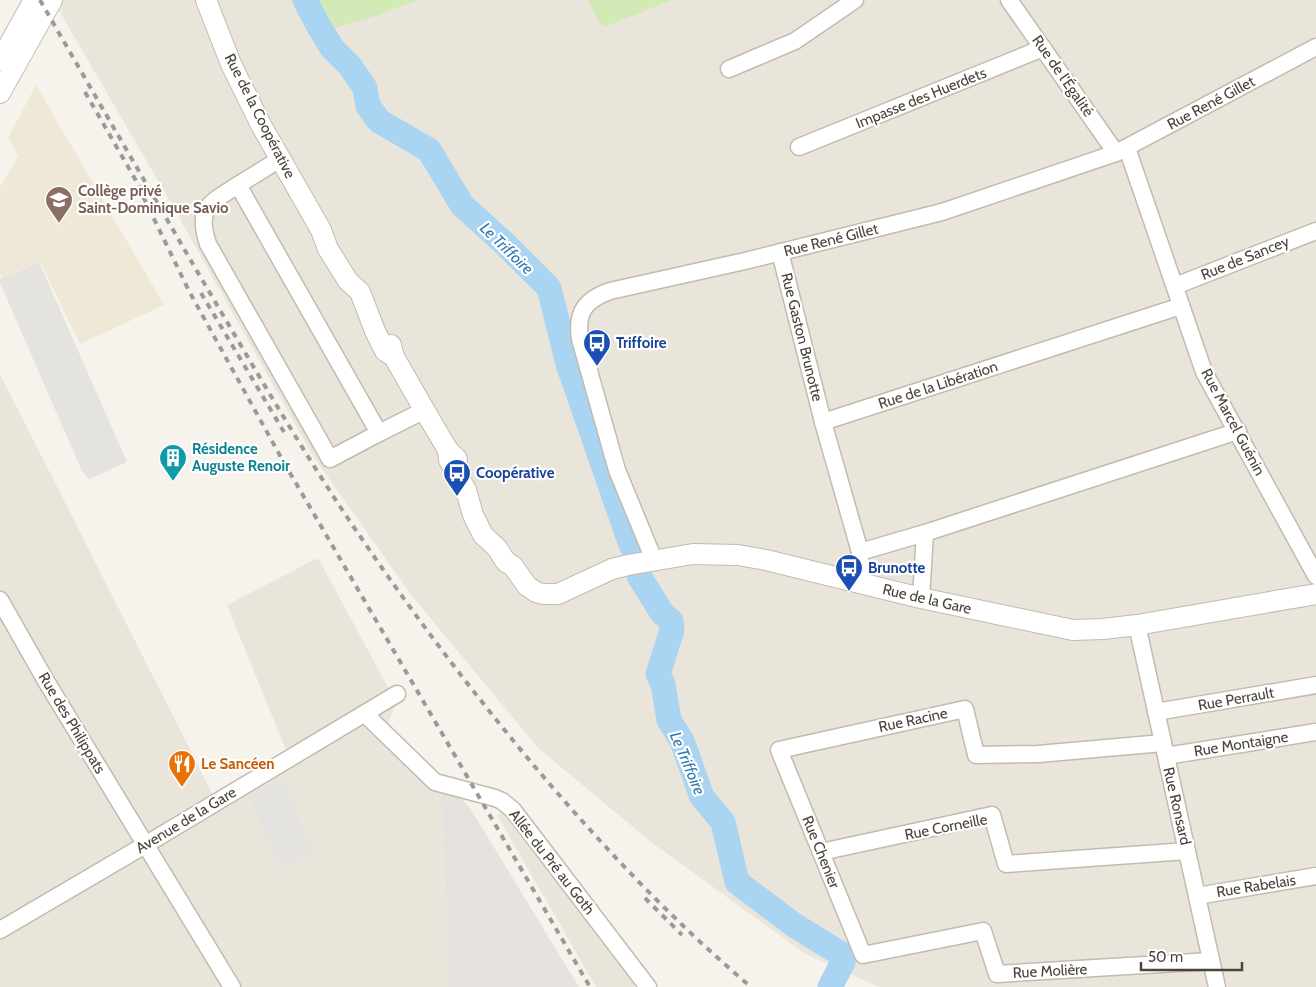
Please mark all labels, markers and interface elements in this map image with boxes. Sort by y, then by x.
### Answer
street label: Rue de l'Égalité [1028,31,1099,120]
street label: Rue de la Coopérative [221,51,299,182]
street label: Impasse des Huerdets [853,64,989,132]
street label: Rue René Gillet [1164,72,1258,134]
place label: Collège privé Saint-Dominique Savio [78,182,229,217]
school or university icon: Collège privé Saint-Dominique Savio [44,185,74,224]
water label: Le Triffoire [476,218,537,278]
street label: Rue René Gillet [782,220,880,260]
street label: Rue de Sancey [1198,232,1292,284]
street label: Rue Gaston Brunotte [777,271,827,404]
bus stop icon: Triffoire [582,328,612,367]
place label: Triffoire [616,334,667,352]
street label: Rue de la Libération [876,357,1000,413]
street label: Rue Marcel Guénin [1197,366,1269,478]
place label: Résidence Auguste Renoir [192,440,290,475]
building icon: Résidence Auguste Renoir [158,443,188,482]
bus stop icon: Coopérative [442,458,472,497]
place label: Coopérative [476,464,555,482]
bus stop icon: Brunotte [834,553,864,592]
place label: Brunotte [868,559,926,577]
street label: Rue de la Gare [881,580,974,618]
street label: Rue des Philippats [35,669,109,777]
street label: Rue Perrault [1197,683,1275,715]
street label: Rue Racine [877,704,949,736]
street label: Rue Montaigne [1193,728,1290,760]
water label: Le Triffoire [666,729,709,798]
restaurant icon: Le Sancéen [167,749,197,788]
place label: Le Sancéen [201,755,274,773]
street label: Rue Ronsard [1159,765,1195,847]
street label: Avenue de la Gare [133,783,240,857]
street label: Allée du Pré au Goth [505,806,599,918]
street label: Rue Corneille [903,810,989,844]
street label: Rue Chenier [798,813,844,891]
street label: Rue Rabelais [1215,871,1297,901]
scale bar [1141,940,1242,972]
text: 50 m [1148,948,1183,966]
street label: Rue Molière [1012,960,1088,982]

